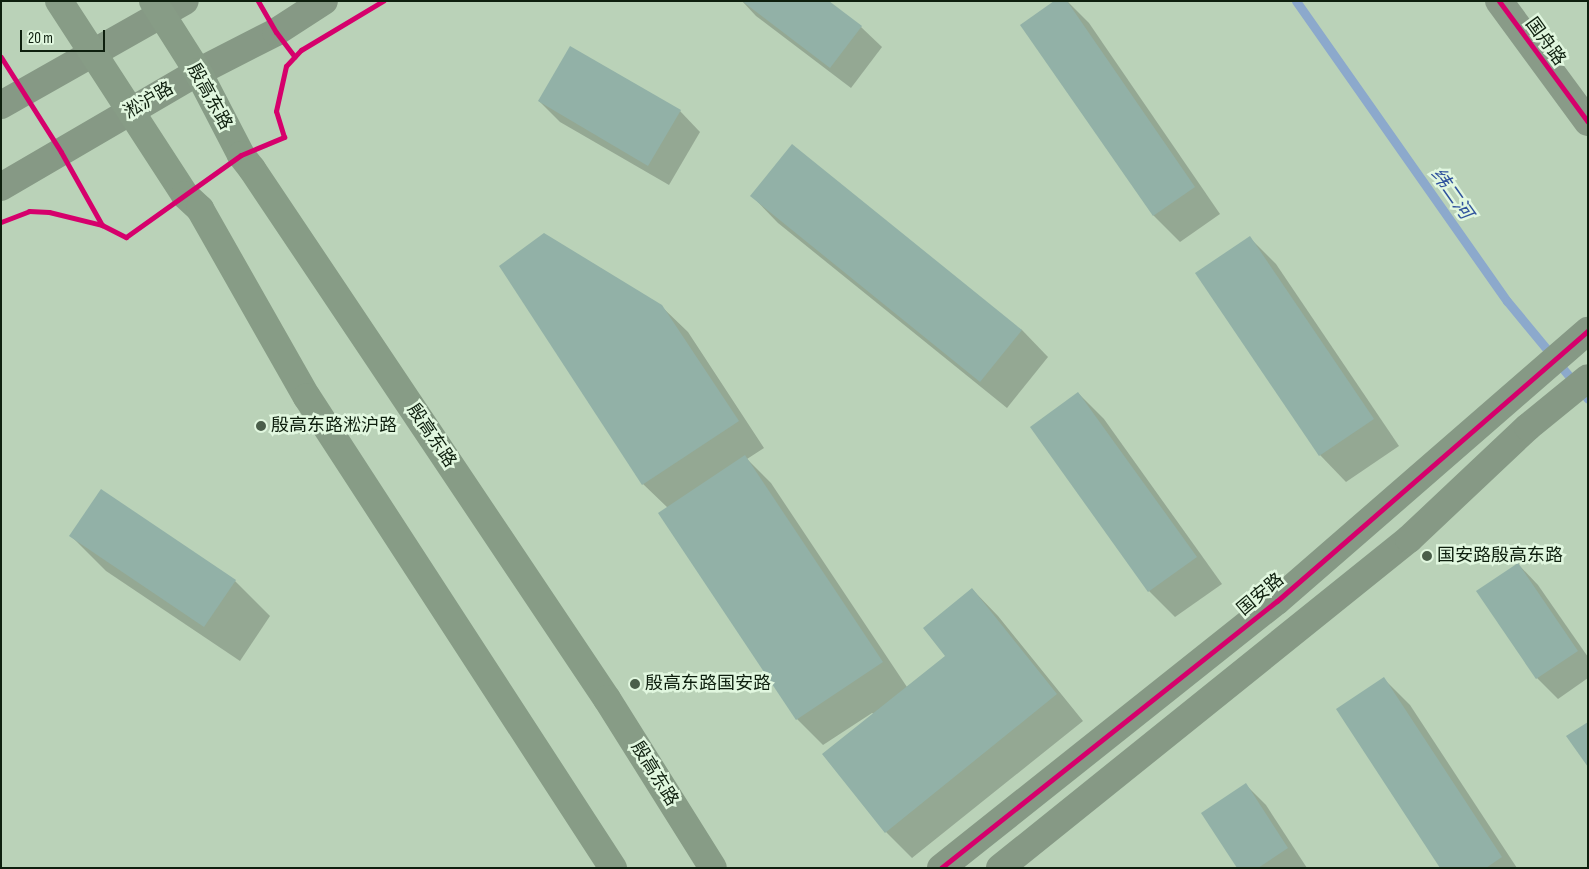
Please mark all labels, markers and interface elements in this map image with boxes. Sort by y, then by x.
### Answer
street label: 国舟路 [1520,14,1570,70]
scale bar [22,20,108,52]
text: 20 m [28,29,53,48]
street label: 殷高东路 [182,60,236,134]
street label: 淞沪路 [120,78,178,124]
water label: 纬二河 [1425,164,1477,224]
street label: 殷高东路 [402,400,460,472]
place label: 殷高东路淞沪路 [271,415,397,437]
marker: 殷高东路淞沪路 [255,420,267,432]
place label: 国安路殷高东路 [1437,545,1563,567]
marker: 国安路殷高东路 [1421,550,1433,562]
street label: 国安路 [1233,569,1289,621]
place label: 殷高东路国安路 [645,673,771,695]
marker: 殷高东路国安路 [629,678,641,690]
street label: 殷高东路 [626,738,682,810]

